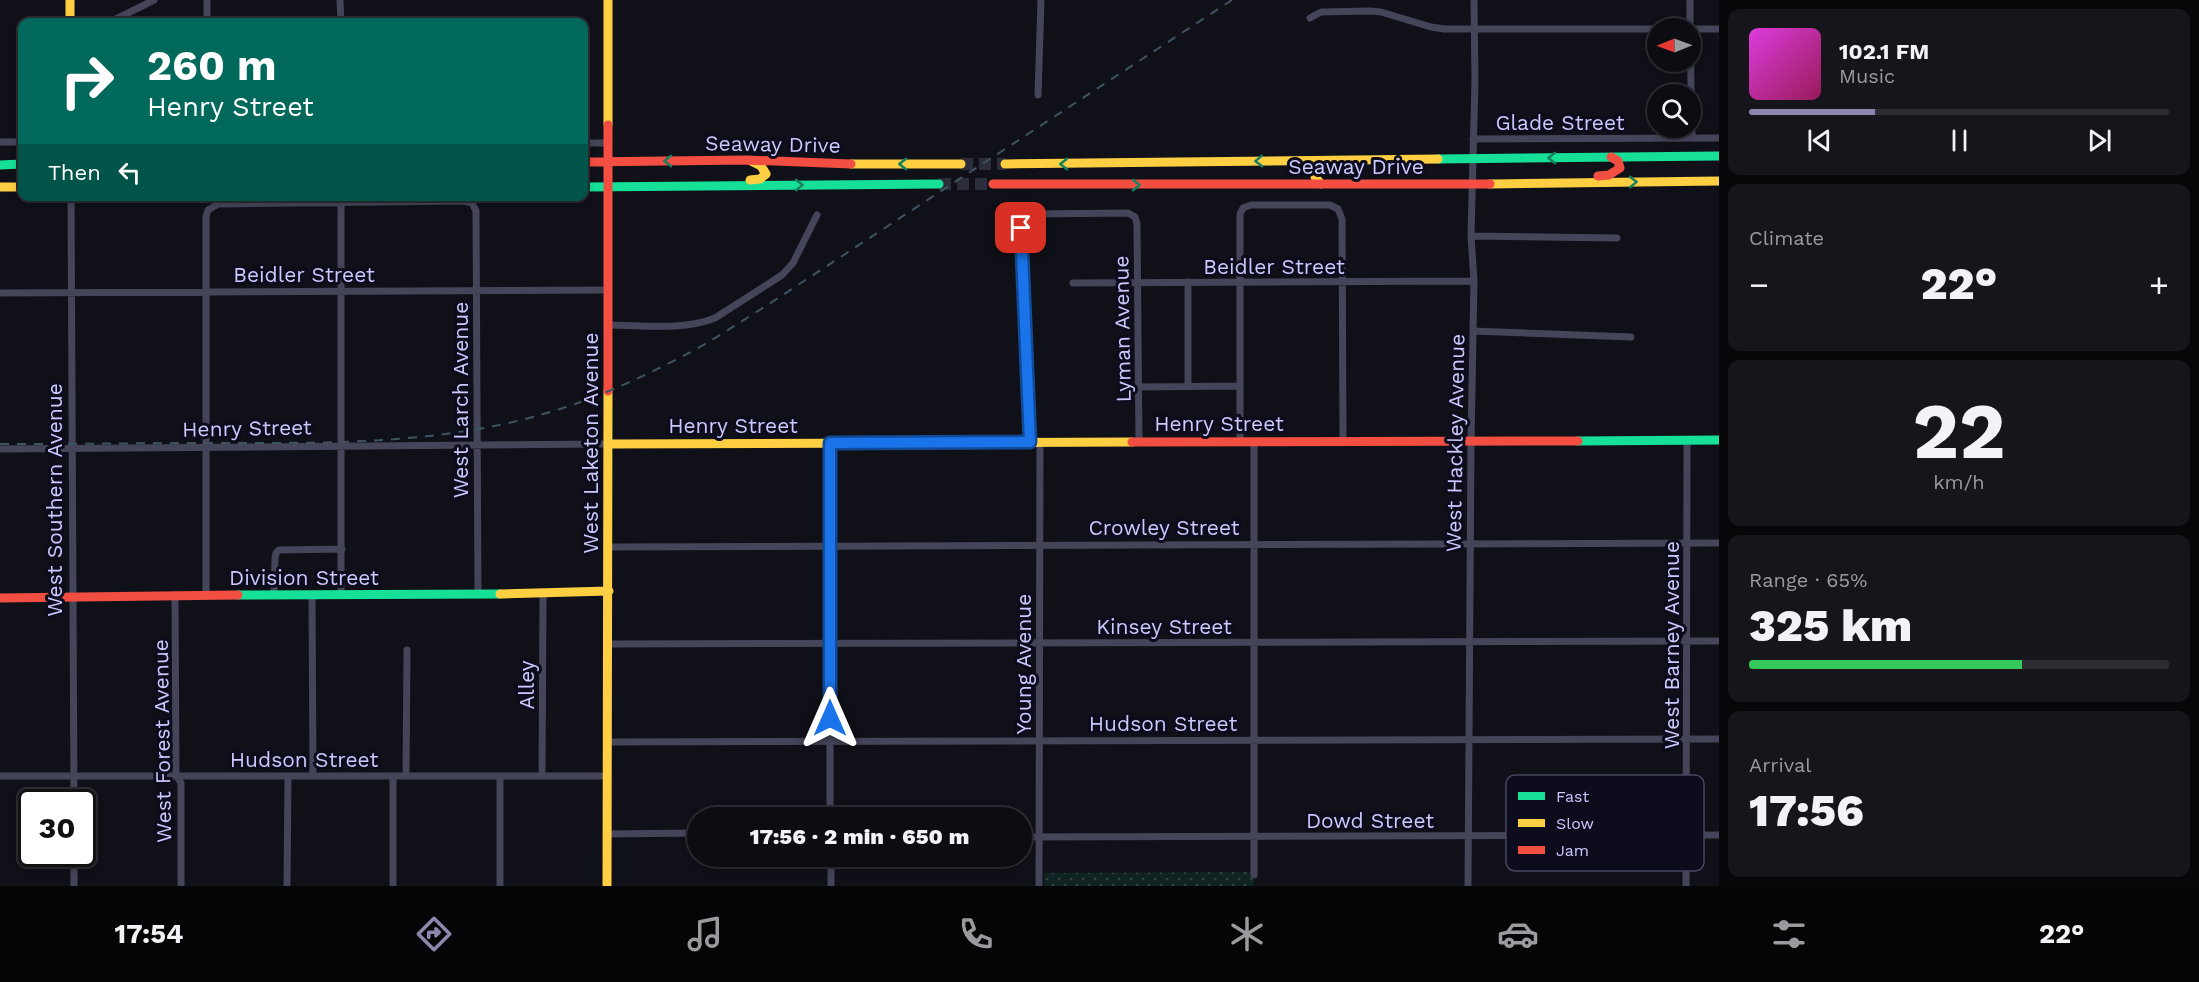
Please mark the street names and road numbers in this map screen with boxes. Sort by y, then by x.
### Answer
street label: Glade Street [1495,110,1625,135]
street label: Seaway Drive [705,130,841,158]
street label: Seaway Drive [1288,154,1424,179]
street label: Beidler Street [1203,254,1345,279]
street label: Lyman Avenue [1108,255,1136,403]
street label: Beidler Street [233,262,375,287]
street label: West Larch Avenue [448,302,473,498]
street label: West Laketon Avenue [578,332,603,554]
street label: West Hackley Avenue [1441,334,1469,552]
street label: West Southern Avenue [42,383,67,617]
street label: Henry Street [1154,411,1284,436]
street label: Henry Street [668,413,798,438]
street label: Henry Street [182,414,312,442]
street label: Crowley Street [1088,515,1240,540]
street label: West Barney Avenue [1659,541,1684,749]
street label: Division Street [229,565,379,590]
street label: Young Avenue [1011,594,1036,734]
street label: Kinsey Street [1096,614,1232,639]
street label: West Forest Avenue [148,639,176,843]
street label: Alley [514,660,539,710]
street label: Hudson Street [1089,711,1237,736]
street label: Hudson Street [230,747,378,772]
street label: Dowd Street [1306,808,1434,833]

